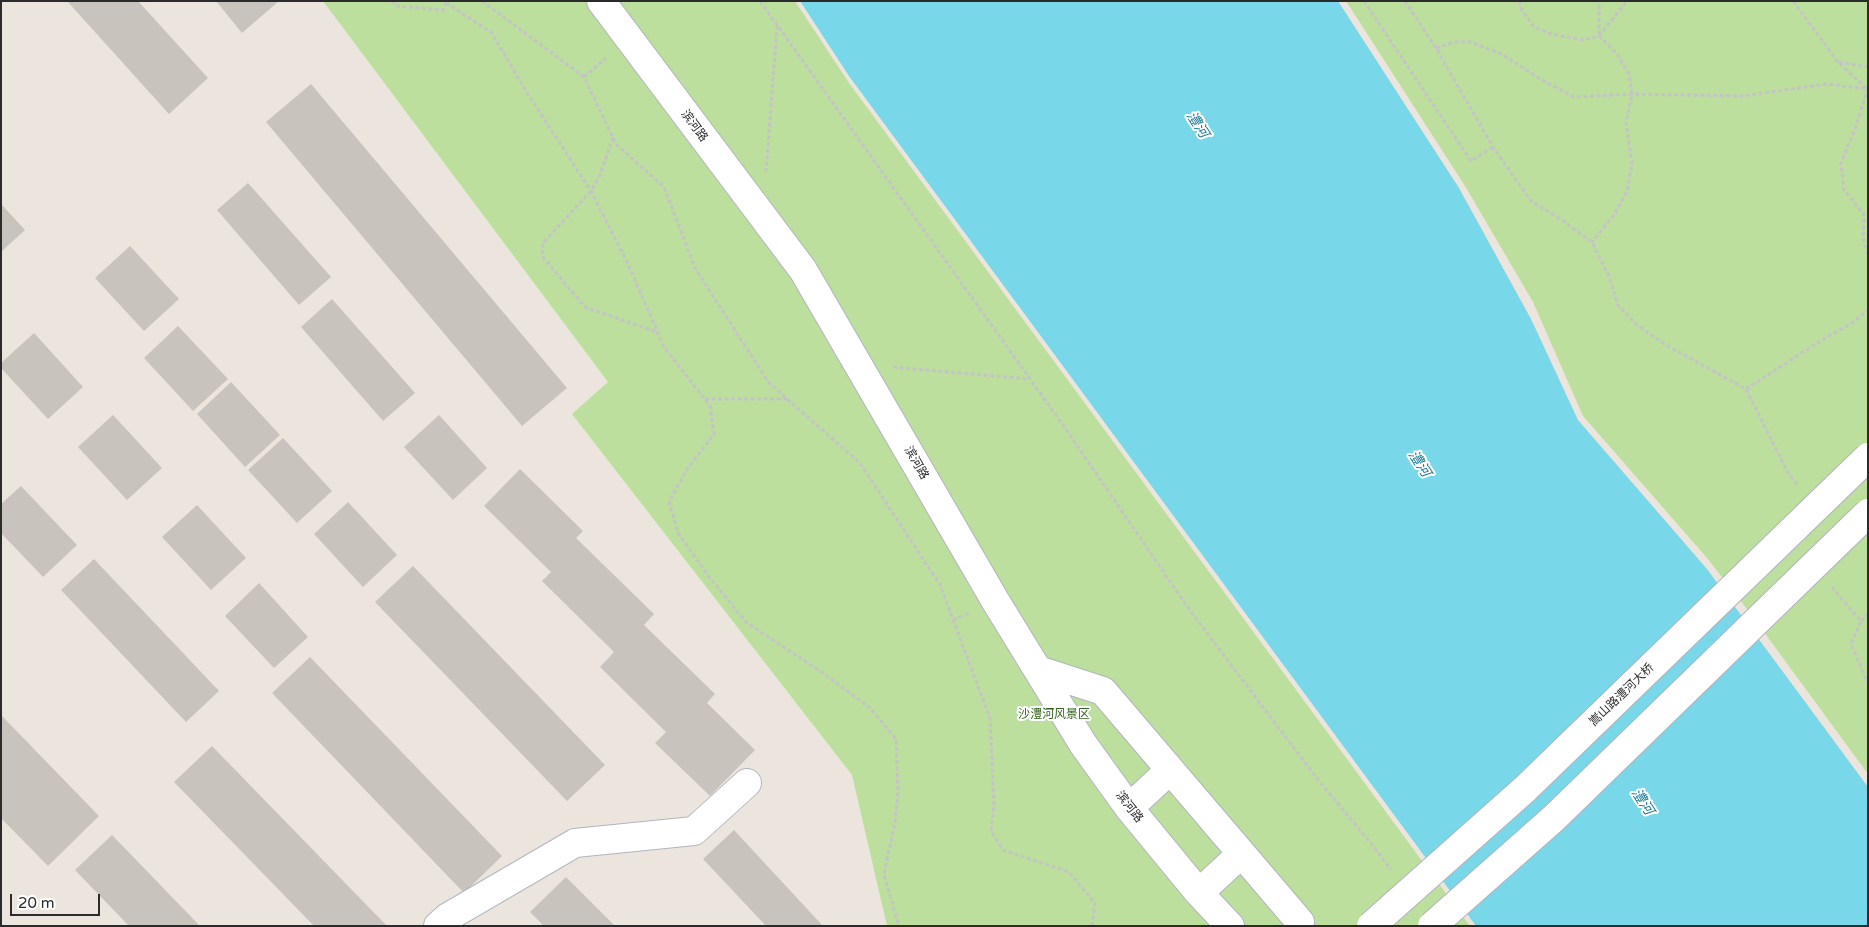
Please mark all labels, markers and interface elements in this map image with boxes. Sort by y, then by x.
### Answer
street label: 滨河路 [677,107,711,145]
water label: 澧河 [1182,109,1212,141]
street label: 滨河路 [901,444,931,482]
water label: 澧河 [1404,448,1434,480]
street label: 嵩山路澧河大桥 [1587,661,1657,729]
park label: 沙澧河风景区 [1018,708,1090,722]
water label: 澧河 [1627,786,1657,818]
street label: 滨河路 [1112,788,1146,826]
scale bar [12,884,102,916]
text: 20 m [18,894,55,912]

